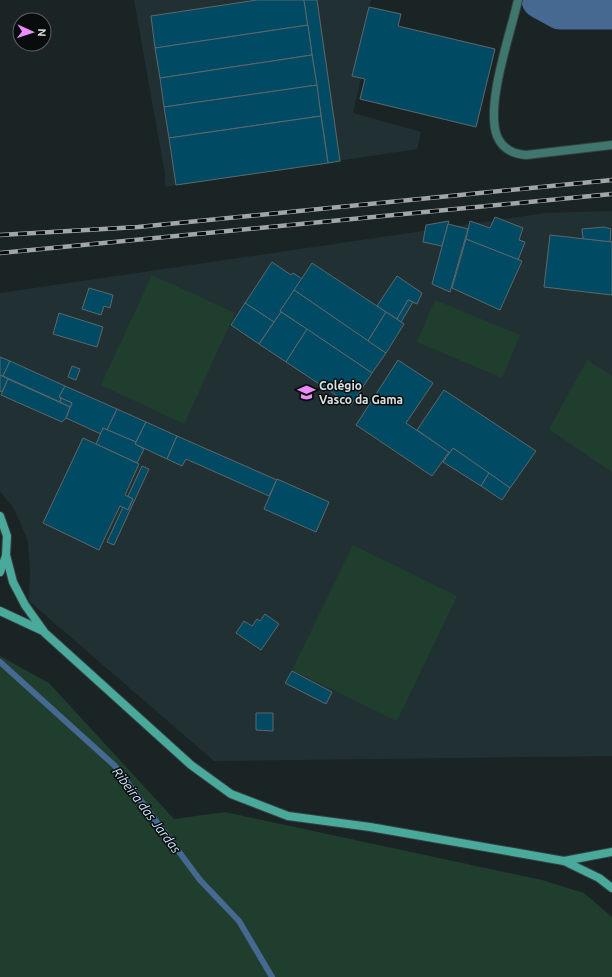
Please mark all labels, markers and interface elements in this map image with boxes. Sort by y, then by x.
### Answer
north arrow [12,12,52,52]
text: N [36,28,48,37]
place label: Colégio Vasco da Gama [319,379,403,406]
school or university icon: Colégio Vasco da Gama [296,382,316,402]
water label: Ribeira das Jardas [110,764,184,856]

